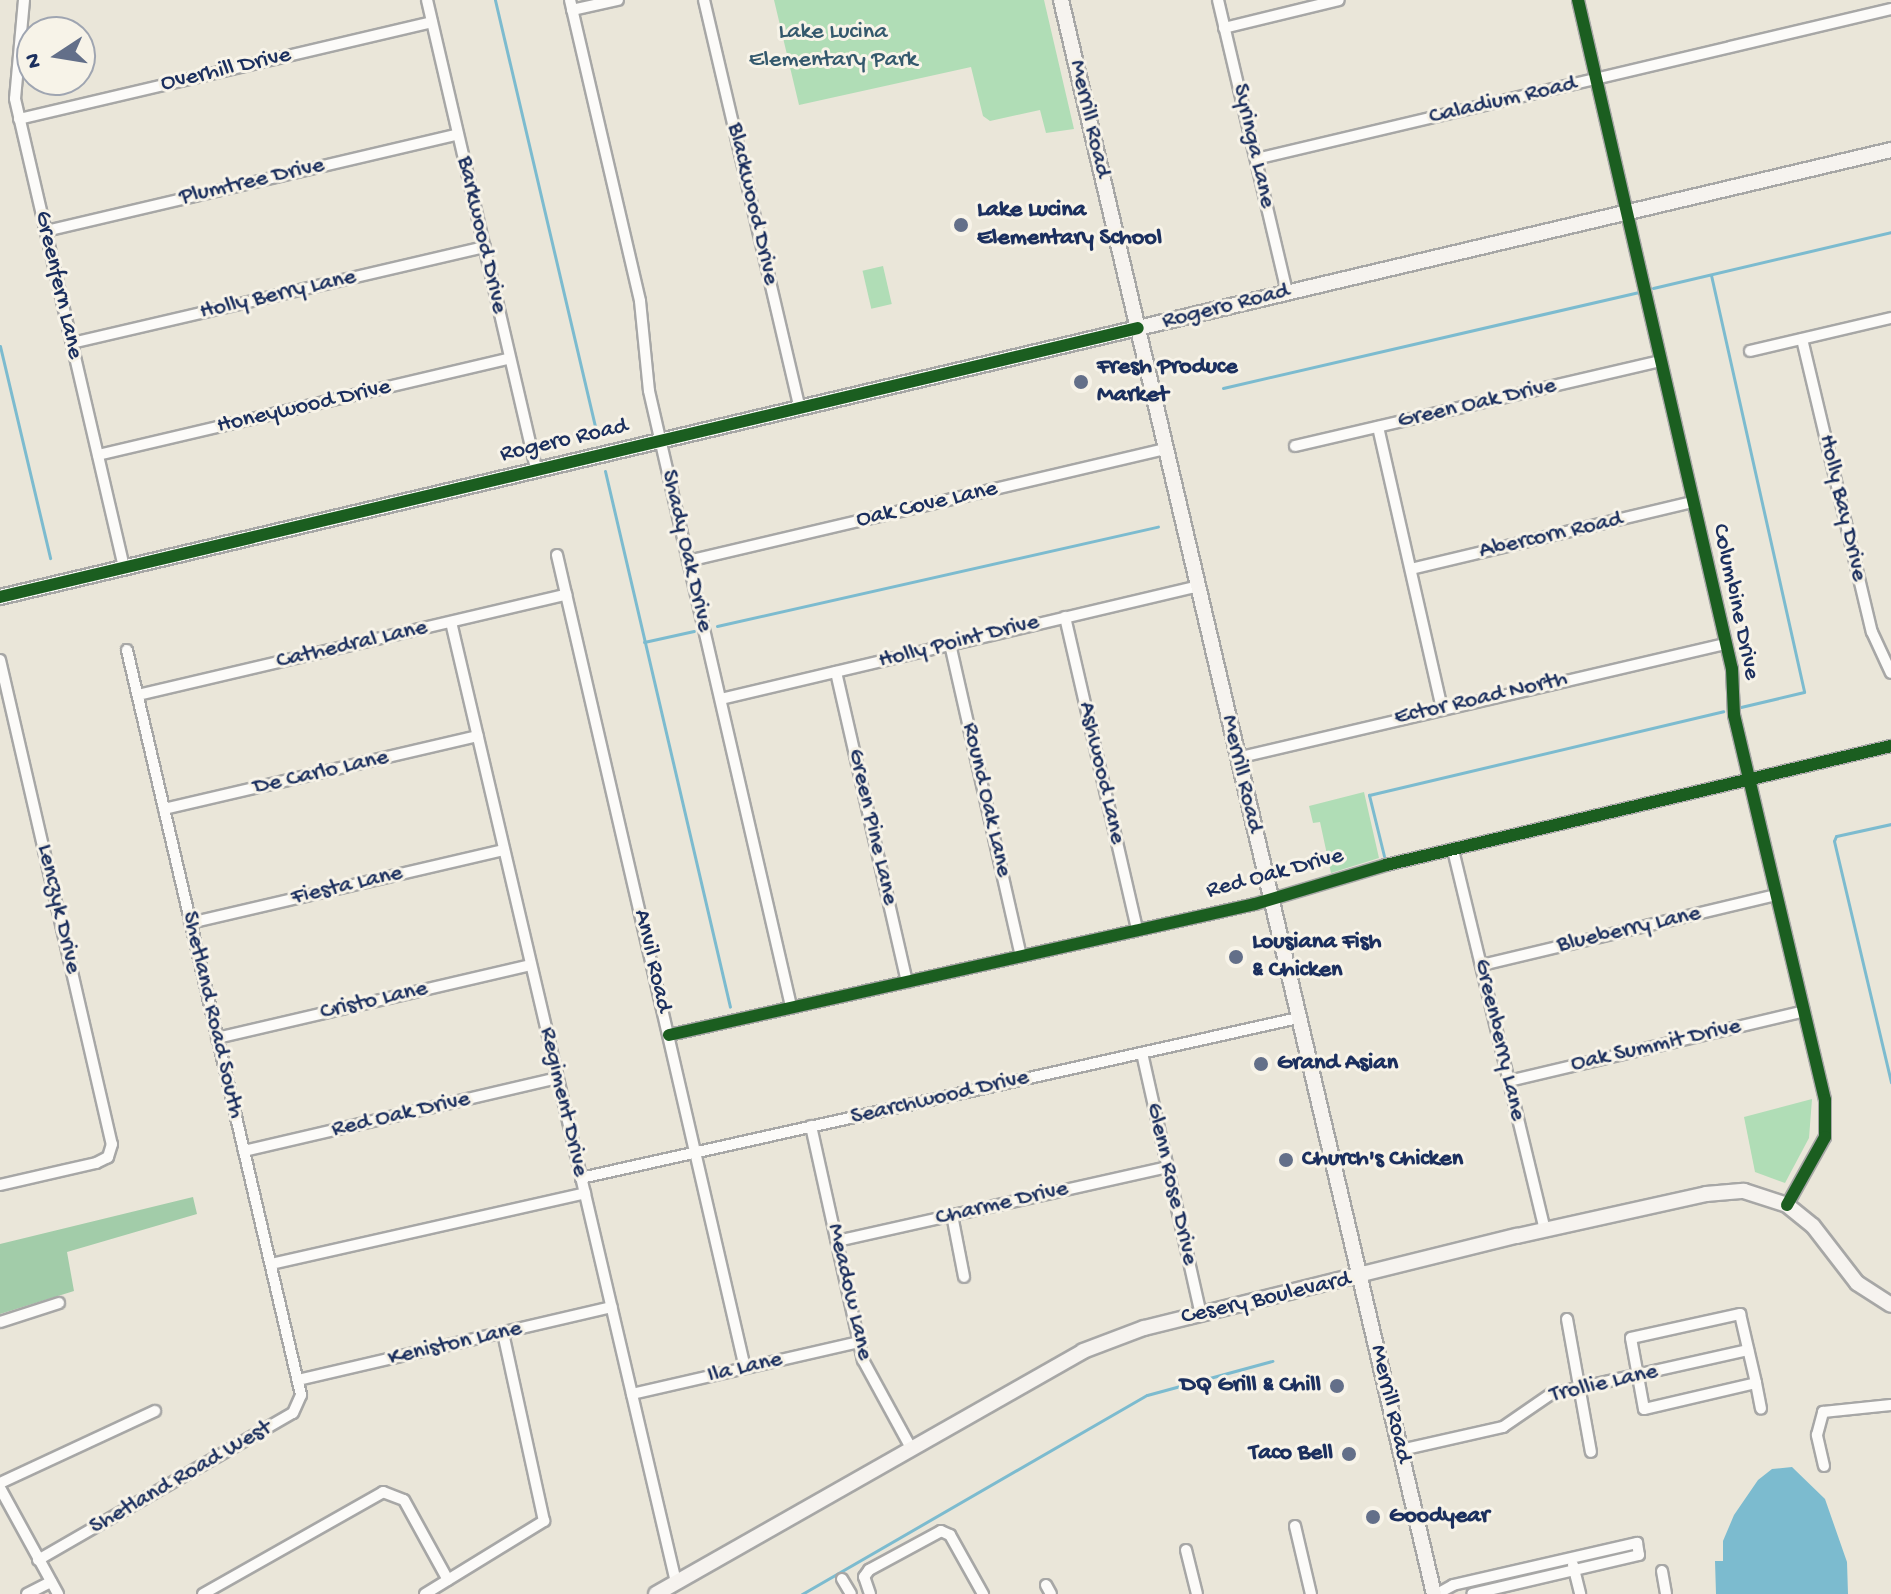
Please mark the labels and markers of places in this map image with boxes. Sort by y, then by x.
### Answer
place label: Lake Lucina Elementary School [977,197,1162,253]
marker: Lake Lucina Elementary School [952,216,970,234]
place label: Fresh Produce Market [1097,354,1238,410]
marker: Fresh Produce Market [1072,373,1090,391]
place label: Lousiana Fish & Chicken [1252,929,1382,985]
marker: Lousiana Fish & Chicken [1227,948,1245,966]
place label: Grand Asian [1277,1050,1398,1078]
marker: Grand Asian [1252,1055,1270,1073]
place label: Church's Chicken [1302,1146,1463,1174]
marker: Church's Chicken [1277,1151,1295,1169]
place label: DQ Grill & Chill [1180,1372,1321,1400]
marker: DQ Grill & Chill [1328,1377,1346,1395]
place label: Taco Bell [1249,1440,1333,1468]
marker: Taco Bell [1340,1445,1358,1463]
place label: Goodyear [1389,1503,1489,1531]
marker: Goodyear [1364,1508,1382,1526]

